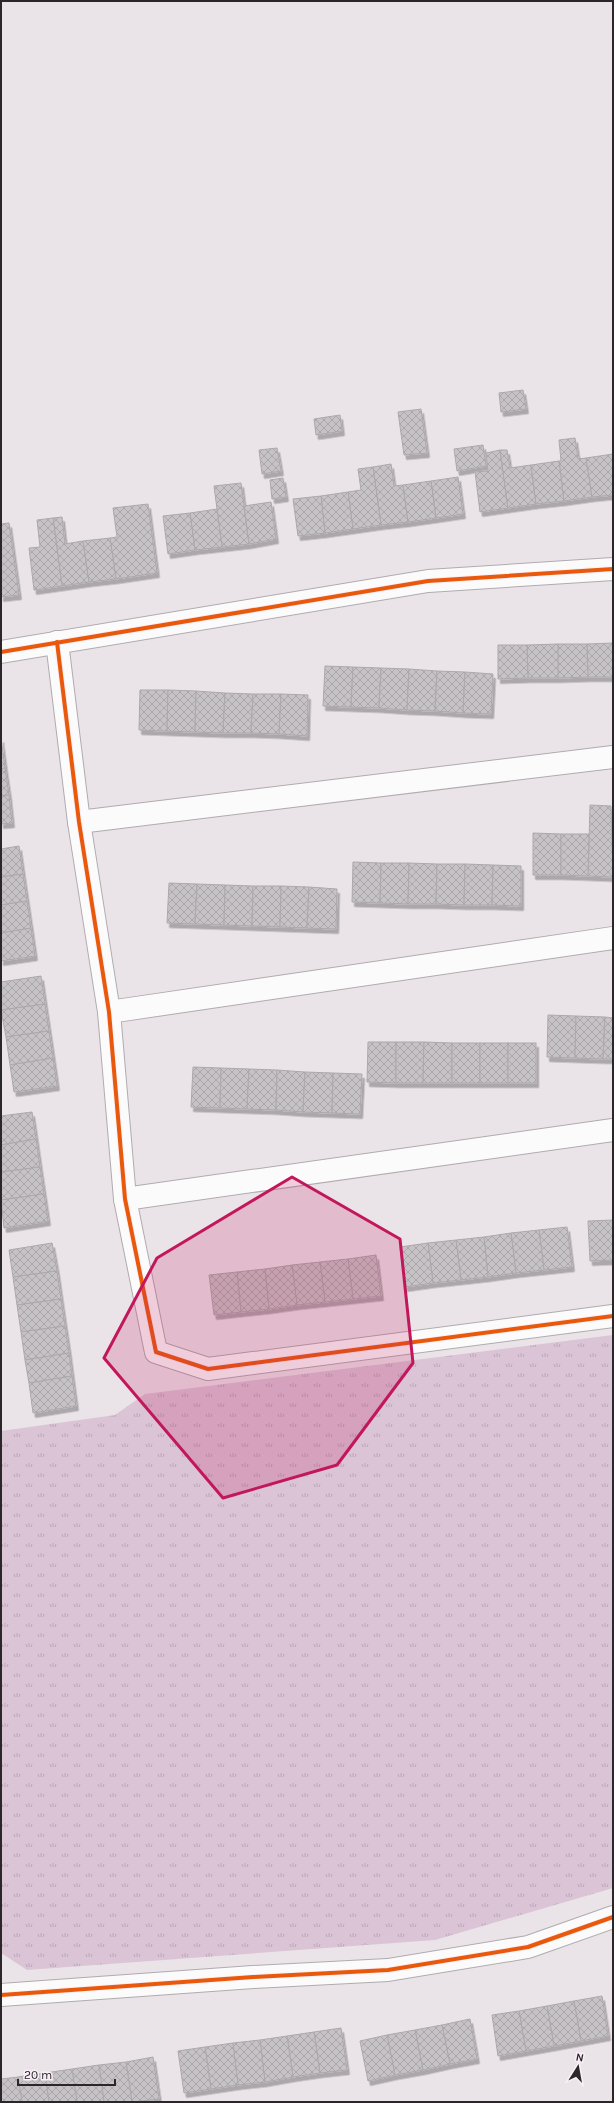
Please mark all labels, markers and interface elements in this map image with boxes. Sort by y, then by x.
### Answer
north arrow [558,2047,598,2087]
text: N [575,2051,585,2065]
scale bar [18,2061,115,2087]
text: 20 m [24,2068,52,2082]

